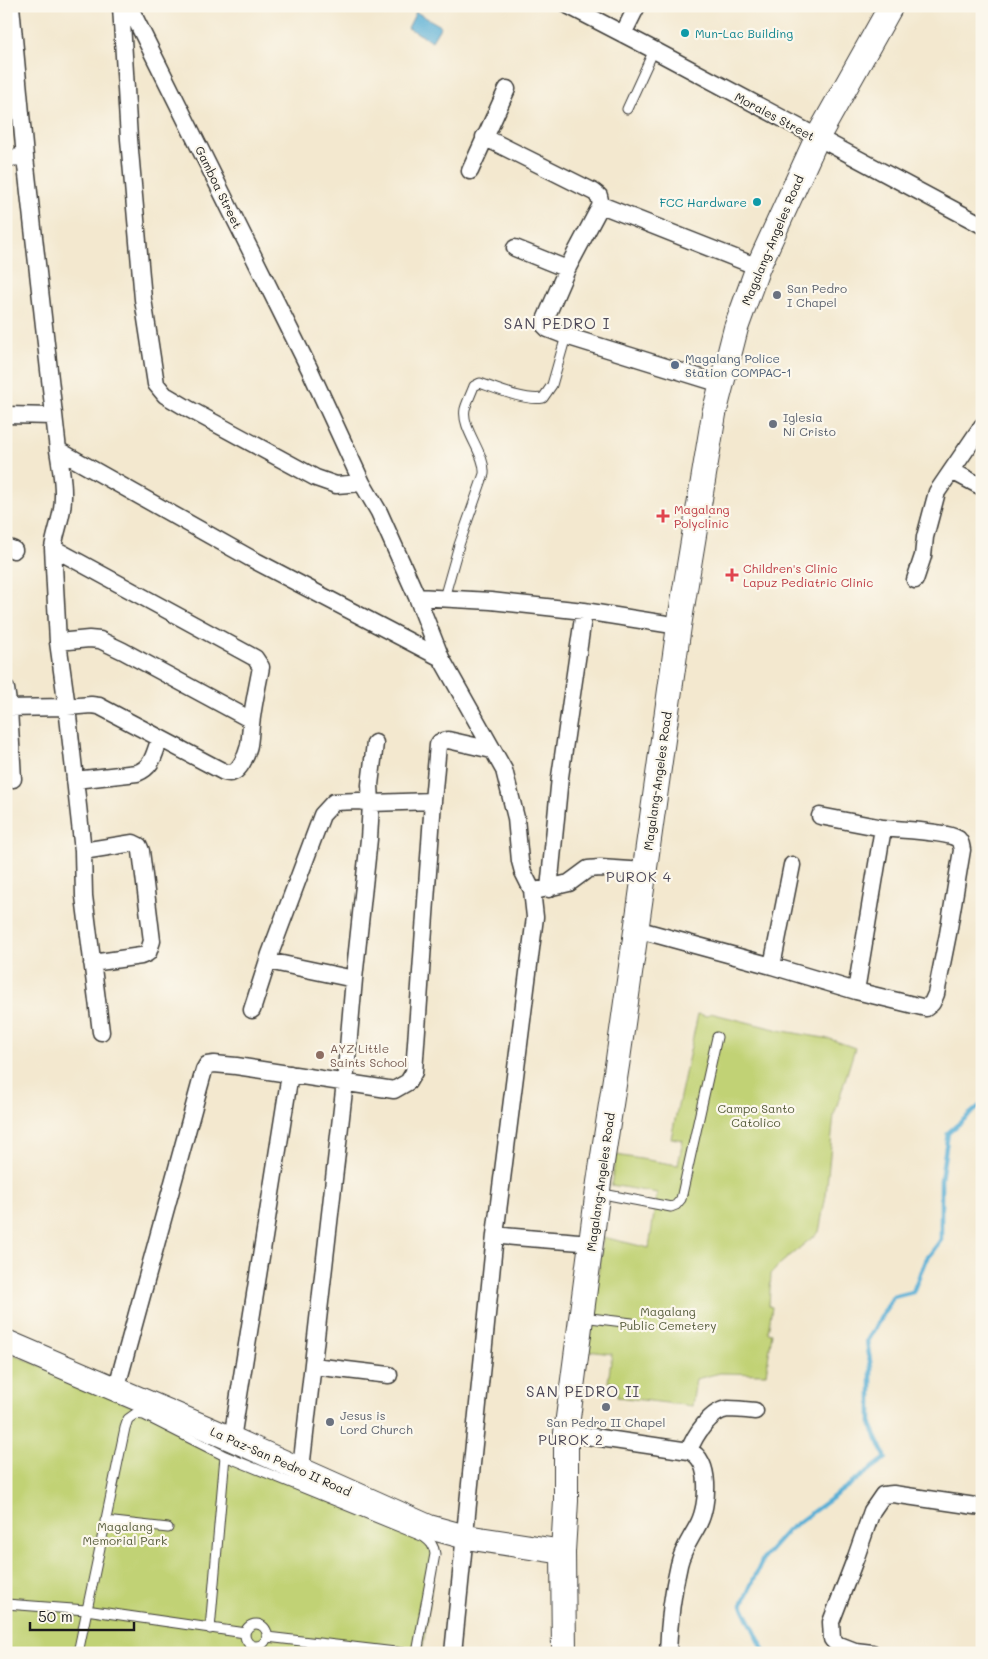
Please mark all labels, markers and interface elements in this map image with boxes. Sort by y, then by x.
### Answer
place label: Mun-Lac Building [695,25,793,41]
marker: Mun-Lac Building [679,27,691,39]
street label: Morales Street [732,88,818,144]
street label: Gamboa Street [192,143,246,231]
street label: Magalang-Angeles Road [737,172,807,308]
place label: FCC Hardware [659,194,747,210]
marker: FCC Hardware [751,196,763,208]
place label: San Pedro I Chapel [787,280,847,310]
marker: San Pedro I Chapel [771,289,783,301]
district label: SAN PEDRO I [504,313,610,333]
place label: Magalang Police Station COMPAC-1 [685,350,792,380]
marker: Magalang Police Station COMPAC-1 [669,359,681,371]
place label: Iglesia Ni Cristo [783,409,836,439]
marker: Iglesia Ni Cristo [767,418,779,430]
place label: Magalang Polyclinic [674,501,730,531]
marker: Magalang Polyclinic [656,509,670,523]
place label: Children's Clinic Lapuz Pediatric Clinic [743,560,873,590]
marker: Children's Clinic Lapuz Pediatric Clinic [725,568,739,582]
street label: Magalang-Angeles Road [639,710,675,851]
district label: PUROK 4 [606,867,672,886]
place label: AYZ Little Saints School [330,1040,407,1070]
marker: AYZ Little Saints School [314,1049,326,1061]
park label: Campo Santo Catolico [717,1100,795,1130]
street label: Magalang-Angeles Road [582,1111,618,1252]
park label: Magalang Public Cemetery [619,1303,717,1333]
district label: SAN PEDRO II [526,1381,640,1401]
marker: San Pedro II Chapel [600,1401,612,1413]
place label: Jesus is Lord Church [340,1407,413,1437]
place label: San Pedro II Chapel [546,1414,666,1430]
marker: Jesus is Lord Church [324,1416,336,1428]
street label: La Paz-San Pedro II Road [208,1423,354,1499]
district label: PUROK 2 [538,1430,604,1449]
park label: Magalang Memorial Park [83,1518,167,1548]
scale bar [30,1599,134,1631]
text: 50 m [38,1606,73,1626]

